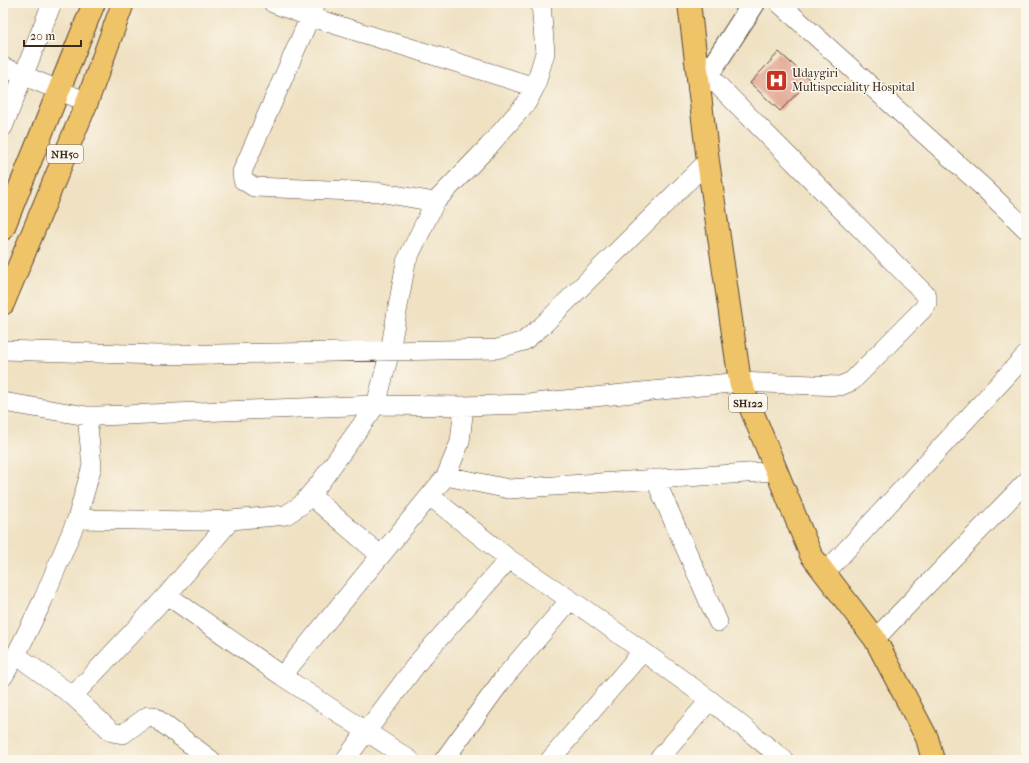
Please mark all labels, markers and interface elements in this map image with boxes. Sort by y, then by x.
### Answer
scale bar [24,22,81,48]
text: 20 m [30,29,55,43]
place label: Udaygiri Multispeciality Hospital [792,66,916,94]
hospital icon: Udaygiri Multispeciality Hospital [764,67,790,93]
road number: NH50 [47,145,83,163]
road number: SH122 [729,394,767,412]

